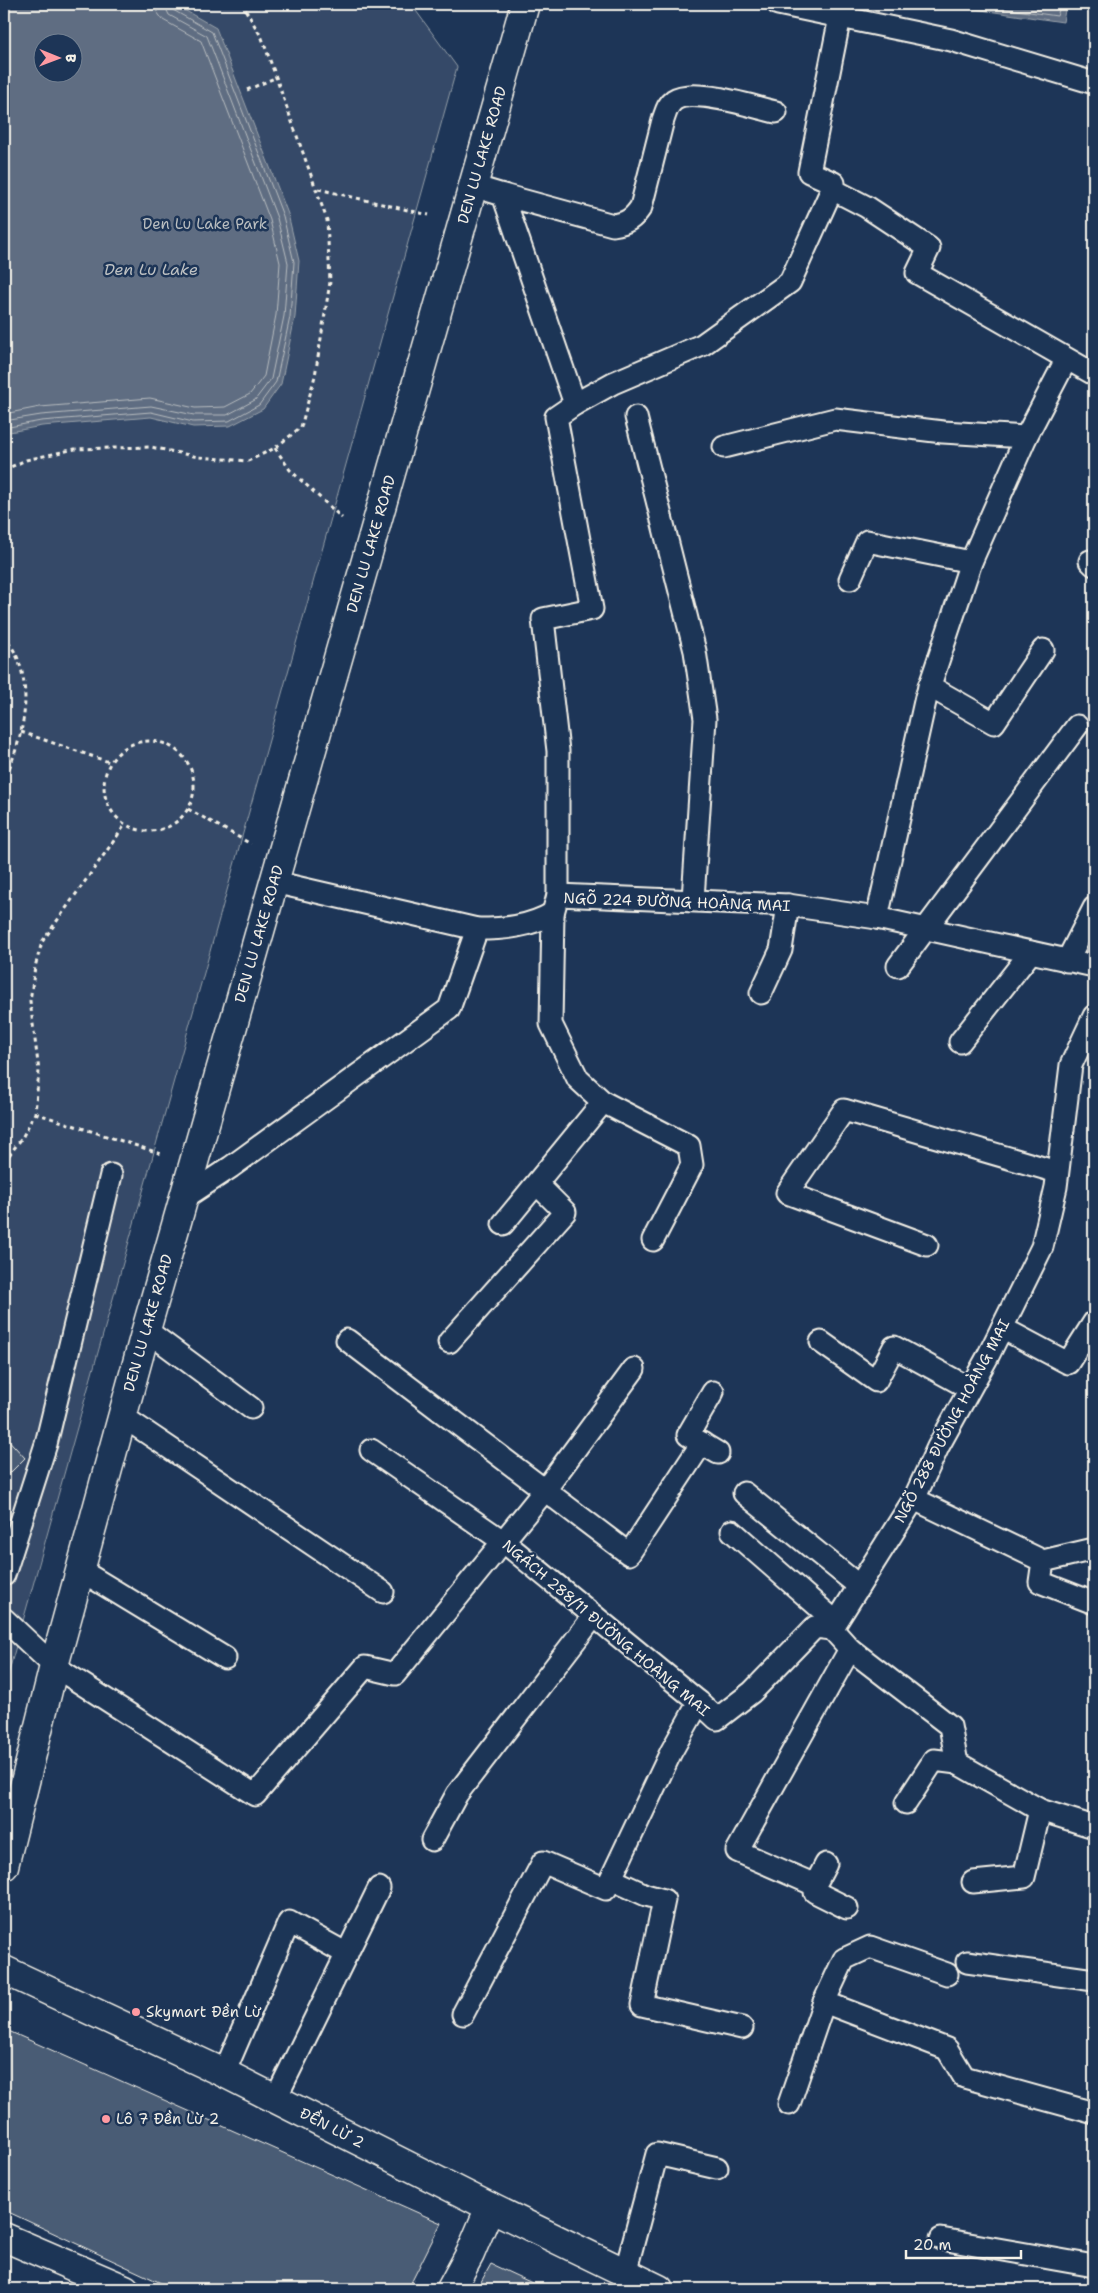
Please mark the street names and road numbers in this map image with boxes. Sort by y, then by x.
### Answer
street label: DEN LU LAKE ROAD [453,84,511,226]
street label: DEN LU LAKE ROAD [342,473,400,615]
street label: DEN LU LAKE ROAD [230,863,288,1005]
street label: NGÕ 224 ĐƯỜNG HOÀNG MAI [563,886,791,916]
street label: DEN LU LAKE ROAD [119,1252,177,1394]
street label: NGÕ 288 ĐƯỜNG HOÀNG MAI [888,1315,1014,1526]
street label: NGÁCH 288/11 ĐƯỜNG HOÀNG MAI [498,1534,714,1721]
street label: ĐỀN LỪ 2 [296,2101,369,2153]

